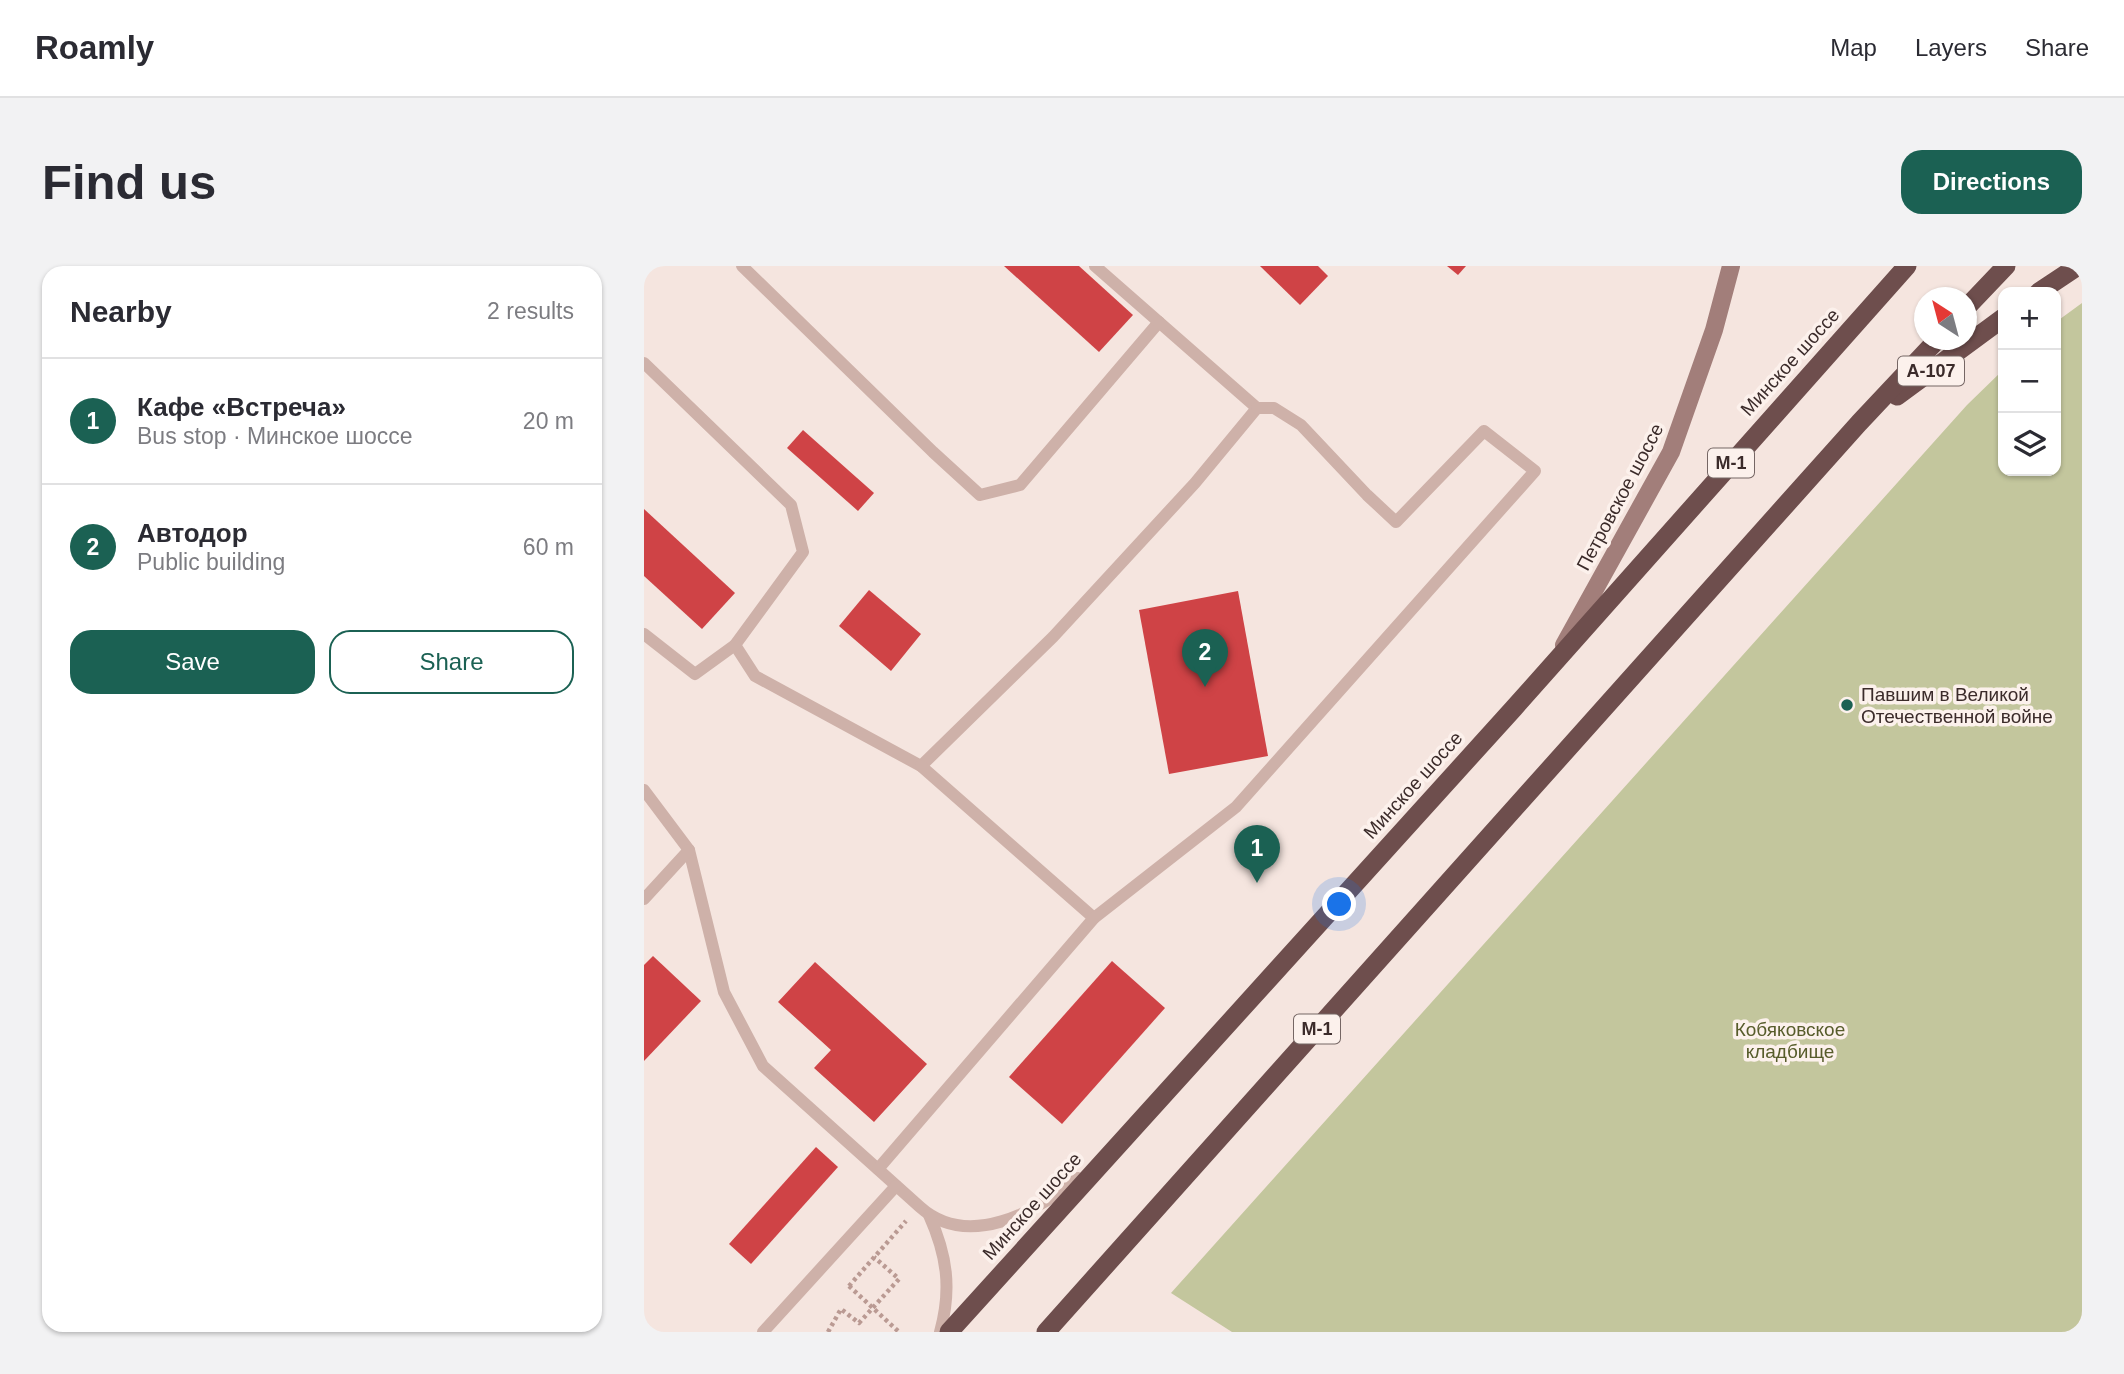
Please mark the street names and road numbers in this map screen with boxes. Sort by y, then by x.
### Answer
street label: Минское шоссе [1736,304,1844,420]
road number: А-107 [1898,356,1964,386]
street label: Петровское шоссе [1572,420,1668,574]
road number: М-1 [1708,448,1754,478]
street label: Минское шоссе [1359,727,1467,843]
road number: М-1 [1294,1014,1340,1044]
street label: Минское шоссе [978,1148,1086,1264]

